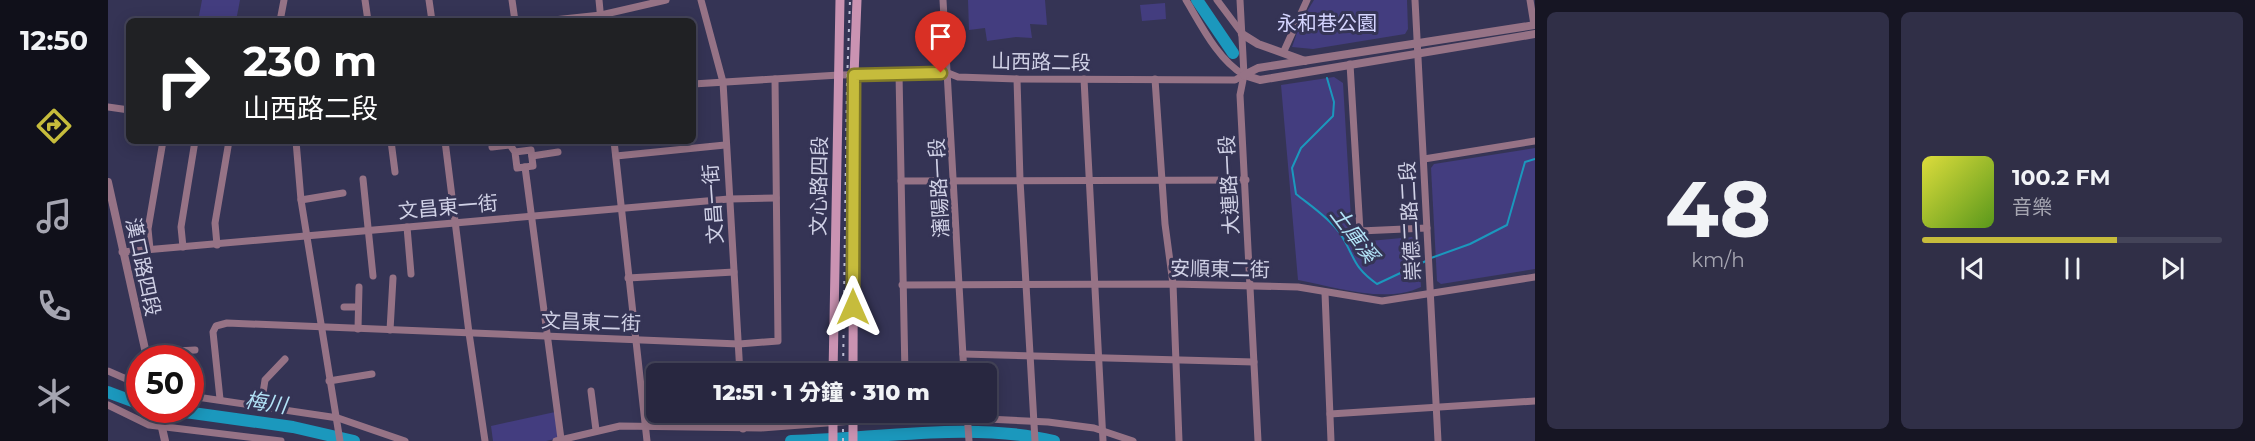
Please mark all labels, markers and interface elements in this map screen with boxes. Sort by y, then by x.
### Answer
pin [915,11,966,73]
park label: 永和巷公園 [1277,11,1377,35]
icon: arrive [924,20,957,53]
text: 12:50 [20,24,88,57]
text: 230 m [243,35,377,87]
icon: right [144,42,222,120]
street label: 山西路二段 [991,49,1091,75]
text: 山西路二段 [243,92,378,125]
icon: directions [33,105,75,147]
street label: 大連路一段 [1214,134,1244,236]
street label: 文心路四段 [806,136,832,236]
street label: 瀋陽路一段 [924,137,954,239]
street label: 崇德二路二段 [1395,160,1425,282]
text: 48 [1665,161,1771,257]
street label: 文昌一街 [698,163,728,245]
text: 100.2 FM [2012,164,2110,191]
street label: 文昌東一街 [397,191,499,223]
icon: music [33,195,75,237]
text: 音樂 [2012,195,2052,219]
water label: 土庫溪 [1325,202,1385,270]
street label: 漢口路四段 [121,216,165,318]
text: km/h [1691,248,1745,272]
icon: previous [1956,252,1989,285]
icon: pause [2056,252,2089,285]
icon: next [2156,252,2189,285]
street label: 安順東二街 [1170,256,1270,282]
position arrow [821,275,885,339]
icon: phone [33,285,75,327]
street label: 文昌東二街 [541,308,641,336]
speed limit sign: 50 [126,345,204,423]
icon: climate [33,375,75,417]
text: 12:51 · 1 分鐘 · 310 m [713,379,930,406]
water label: 梅川 [244,387,291,418]

